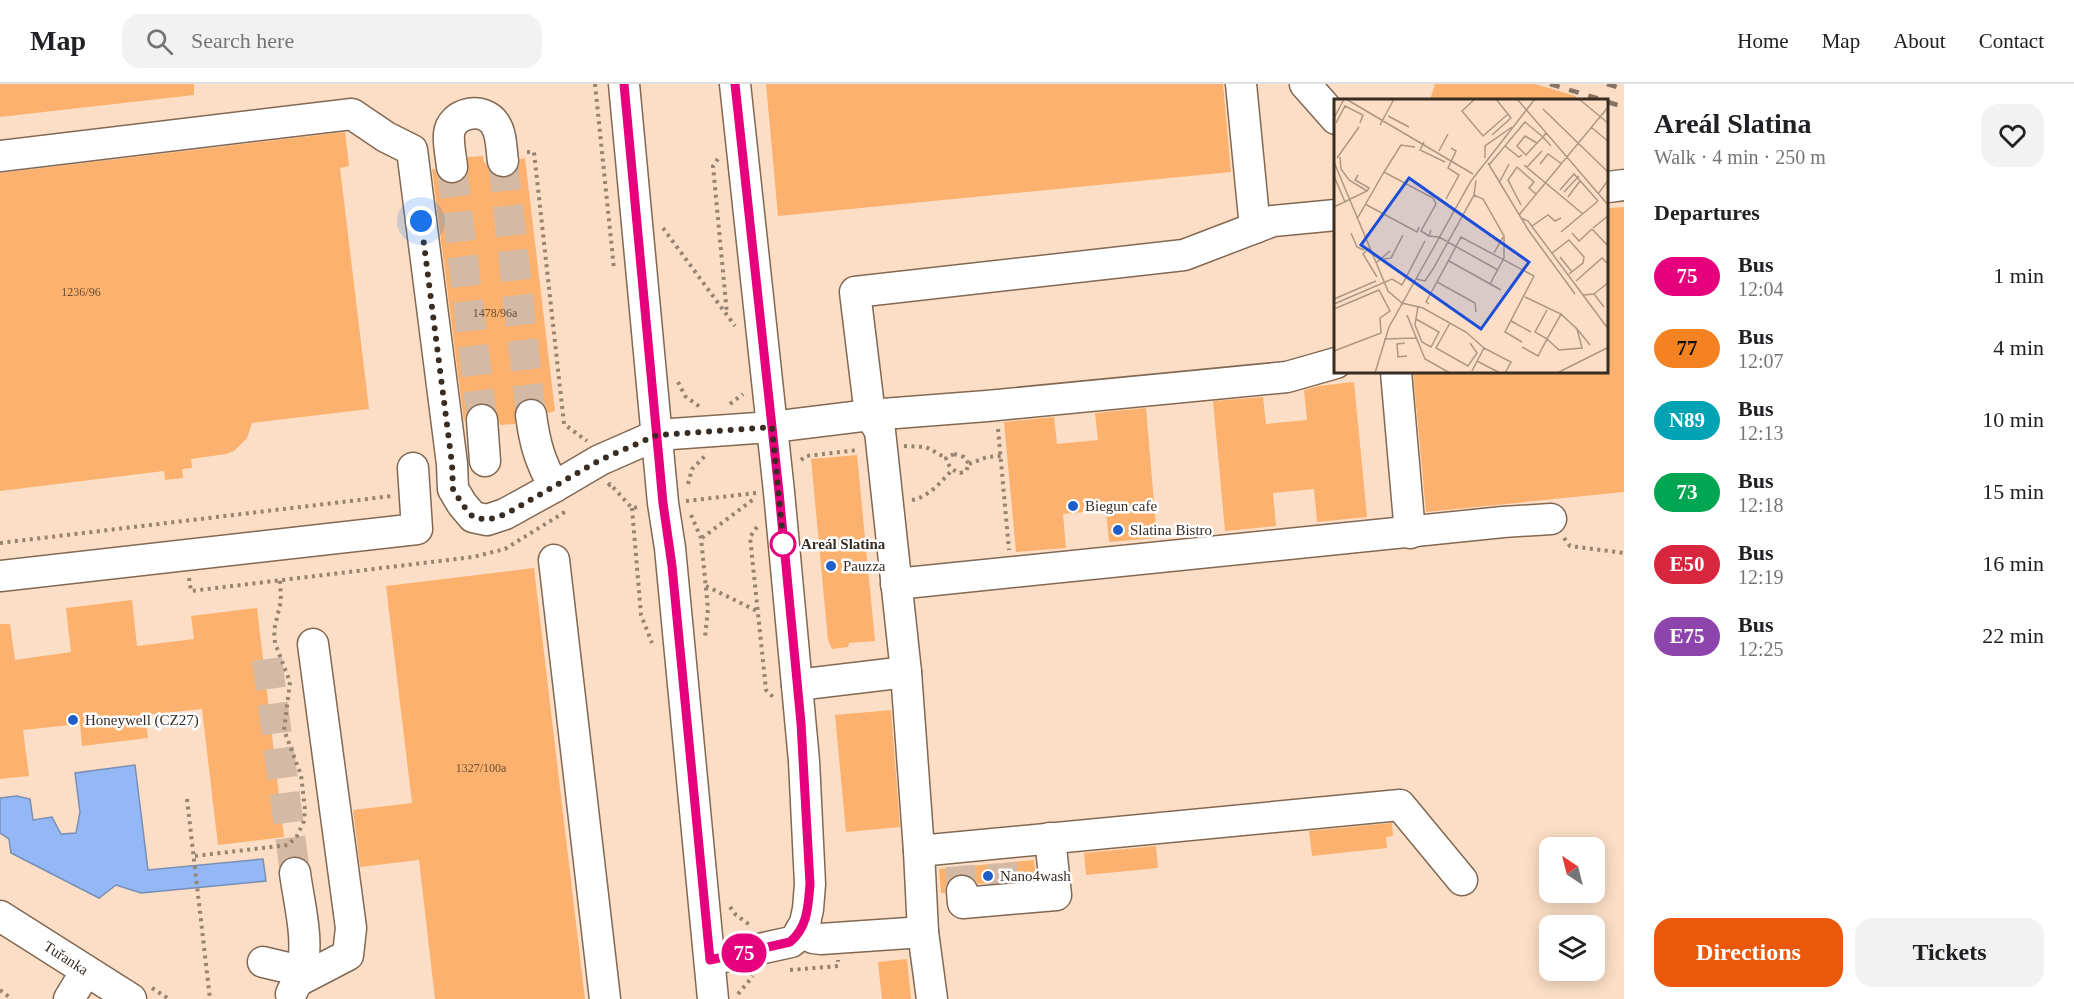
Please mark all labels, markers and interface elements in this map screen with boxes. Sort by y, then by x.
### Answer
search box [122,14,542,68]
text: Map [30,25,86,56]
icon: search [143,25,176,58]
text: Search here [191,28,294,53]
text: Home [1737,29,1789,53]
text: Map [1822,29,1860,53]
text: About [1893,29,1946,53]
text: Contact [1979,29,2044,53]
inset map [1334,99,1609,374]
button: heart [1981,104,2044,167]
text: Areál Slatina [1654,108,1811,139]
text: Walk · 4 min · 250 m [1654,146,1826,168]
text: Departures [1654,200,1760,225]
your location [406,206,436,236]
text: Bus [1738,252,1773,277]
text: 1 min [1993,263,2044,288]
text: 75 [1677,264,1698,288]
text: 12:04 [1738,278,1784,300]
house number: 1236/96 [61,285,101,299]
house number: 1478/96a [473,306,518,320]
text: Bus [1738,324,1773,349]
text: 4 min [1993,335,2044,360]
text: 77 [1677,336,1698,360]
text: 12:07 [1738,350,1784,372]
text: Bus [1738,396,1773,421]
text: 10 min [1982,407,2044,432]
text: N89 [1669,408,1705,432]
text: 12:13 [1738,422,1784,444]
text: Bus [1738,468,1773,493]
text: 15 min [1982,479,2044,504]
text: 73 [1677,480,1698,504]
text: 12:18 [1738,494,1784,516]
place label: Biegun cafe [1085,498,1157,514]
marker: Biegun cafe [1066,499,1080,513]
place label: Slatina Bistro [1130,522,1212,538]
marker: Slatina Bistro [1111,523,1125,537]
marker: Areál Slatina [770,531,796,557]
place label: Areál Slatina [801,536,886,552]
text: Bus [1738,540,1773,565]
text: 16 min [1982,551,2044,576]
text: E50 [1669,552,1705,576]
place label: Pauzza [843,558,886,574]
marker: Pauzza [824,559,838,573]
text: 12:19 [1738,566,1784,588]
text: Bus [1738,612,1773,637]
text: 22 min [1982,623,2044,648]
text: E75 [1669,624,1705,648]
text: 12:25 [1738,638,1784,660]
place label: Honeywell (CZ27) [85,712,199,729]
marker: Honeywell (CZ27) [66,713,80,727]
house number: 1327/100a [456,761,507,775]
north arrow [1539,837,1605,903]
map controls [1539,837,1605,981]
place label: Nano4wash [1000,868,1071,884]
marker: Nano4wash [981,869,995,883]
button: layers [1539,915,1605,981]
button: Directions [1654,918,1843,987]
button: Tickets [1855,918,2044,987]
line badge: 75 [717,934,771,972]
street label: Tuřanka [41,938,91,978]
text: 75 [734,941,755,965]

